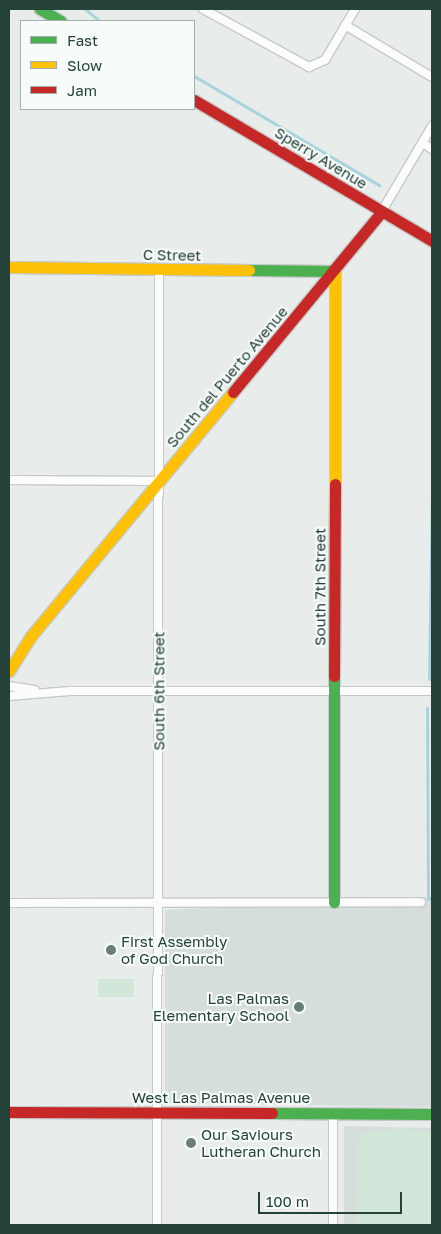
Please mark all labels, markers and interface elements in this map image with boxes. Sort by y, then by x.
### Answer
legend [20,20,195,110]
text: Fast [67,31,98,49]
text: Slow [67,56,102,74]
text: Jam [67,81,97,99]
street label: Sperry Avenue [271,123,371,193]
street label: C Street [143,245,201,265]
street label: South del Puerto Avenue [163,303,291,451]
street label: South 7th Street [311,528,329,646]
street label: South 6th Street [150,631,168,751]
place label: First Assembly of God Church [121,932,227,967]
marker: First Assembly of God Church [105,944,117,956]
place label: Las Palmas Elementary School [153,989,289,1024]
marker: Las Palmas Elementary School [293,1001,305,1013]
street label: West Las Palmas Avenue [132,1089,310,1107]
place label: Our Saviours Lutheran Church [201,1125,321,1160]
marker: Our Saviours Lutheran Church [185,1137,197,1149]
scale bar [261,1182,405,1214]
text: 100 m [266,1192,309,1210]

